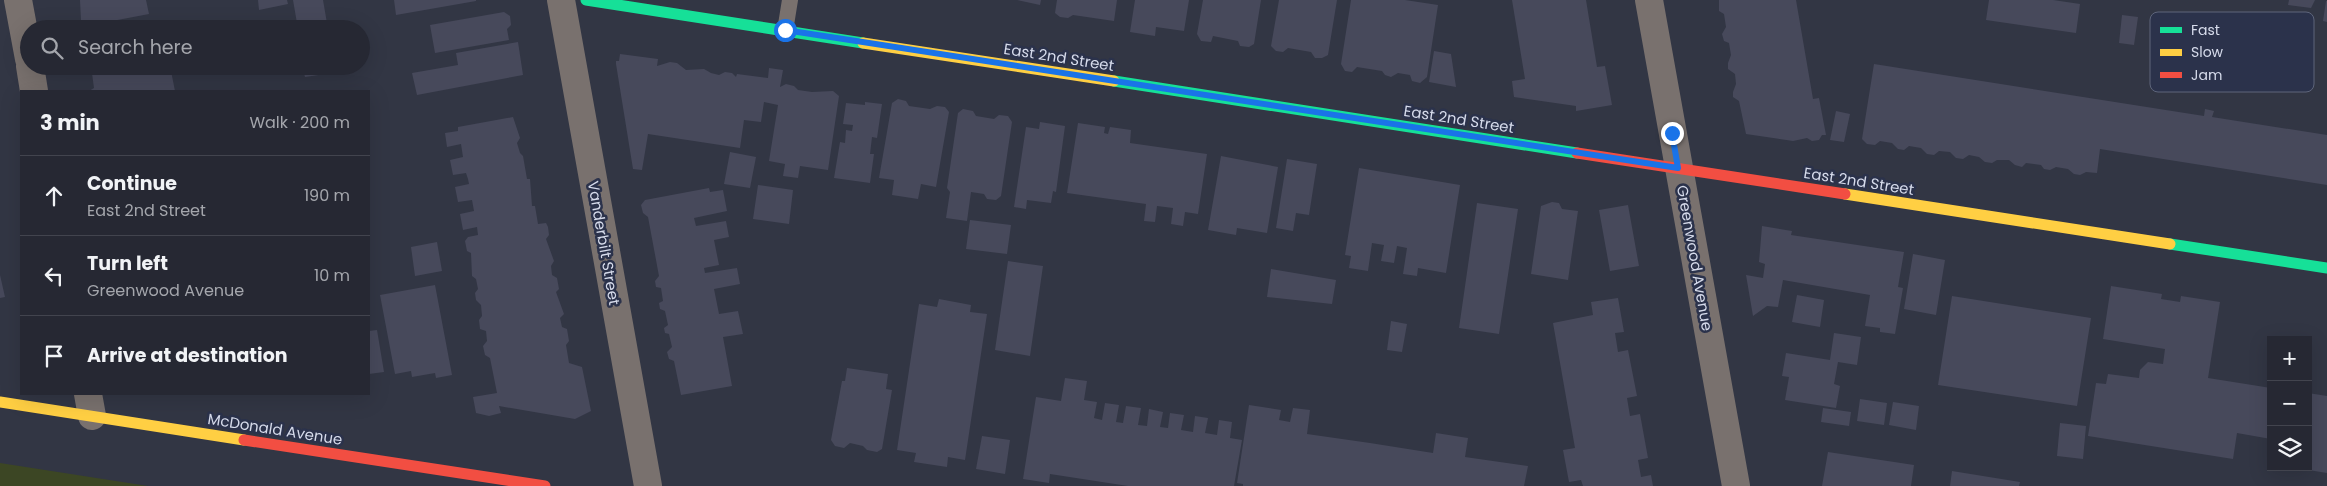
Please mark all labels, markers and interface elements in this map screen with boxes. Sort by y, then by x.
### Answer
legend [2150,12,2314,92]
route start [774,19,797,42]
search box [20,20,370,75]
text: Fast [2191,20,2220,40]
icon: search [38,34,66,62]
text: Search here [78,34,192,61]
street label: East 2nd Street [1002,38,1116,76]
text: Slow [2191,42,2224,62]
text: Jam [2191,65,2222,85]
street label: East 2nd Street [1402,100,1516,138]
text: 3 min [40,108,100,137]
text: Walk · 200 m [249,111,350,134]
route end [1661,122,1684,145]
street label: East 2nd Street [1802,162,1916,200]
text: Continue [87,170,177,197]
street label: Vanderbilt Street [583,179,625,307]
icon: ahead [40,182,68,210]
text: 190 m [304,184,350,207]
street label: Greenwood Avenue [1672,184,1718,332]
text: East 2nd Street [87,199,206,222]
text: Turn left [87,250,168,277]
icon: left [40,262,68,290]
text: 10 m [314,264,350,287]
text: Greenwood Avenue [87,279,244,302]
map controls [2267,336,2312,471]
button: + [2267,336,2312,381]
icon: arrive [40,342,68,370]
text: Arrive at destination [87,342,288,369]
button: − [2267,381,2312,426]
street label: McDonald Avenue [206,408,344,450]
button: layers [2267,426,2312,471]

